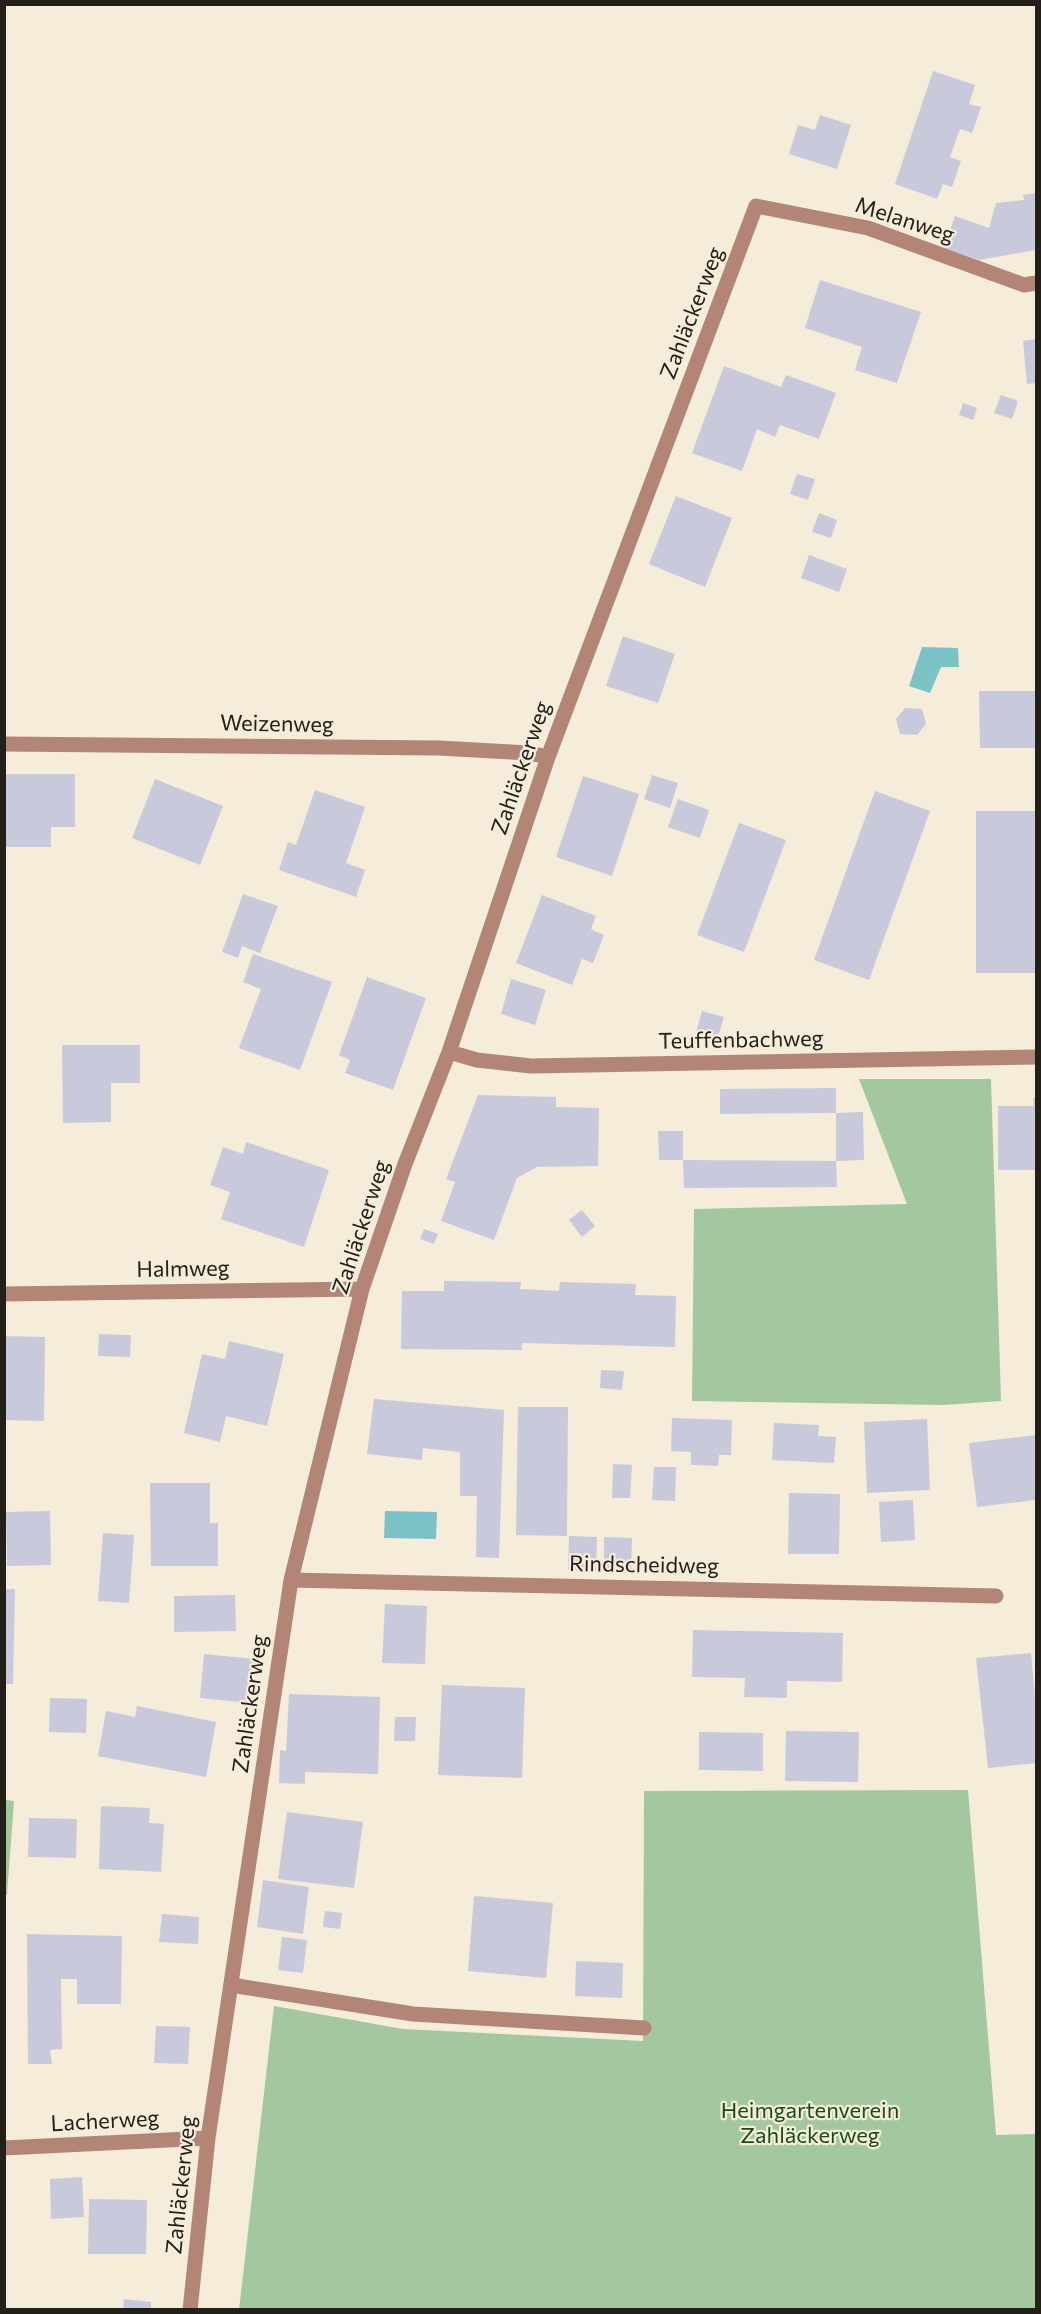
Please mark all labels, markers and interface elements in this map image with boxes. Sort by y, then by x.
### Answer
street label: Melanweg [852,192,958,248]
street label: Zahläckerweg [655,243,729,383]
street label: Zahläckerweg [486,698,556,838]
street label: Weizenweg [220,710,334,738]
street label: Teuffenbachweg [658,1025,824,1055]
street label: Zahläckerweg [327,1157,395,1297]
street label: Halmweg [136,1255,230,1283]
street label: Rindscheidweg [569,1550,719,1580]
street label: Zahläckerweg [227,1633,273,1775]
park label: Heimgartenverein Zahläckerweg [721,2098,899,2150]
street label: Lacherweg [50,2105,160,2137]
street label: Zahläckerweg [161,2114,201,2256]

